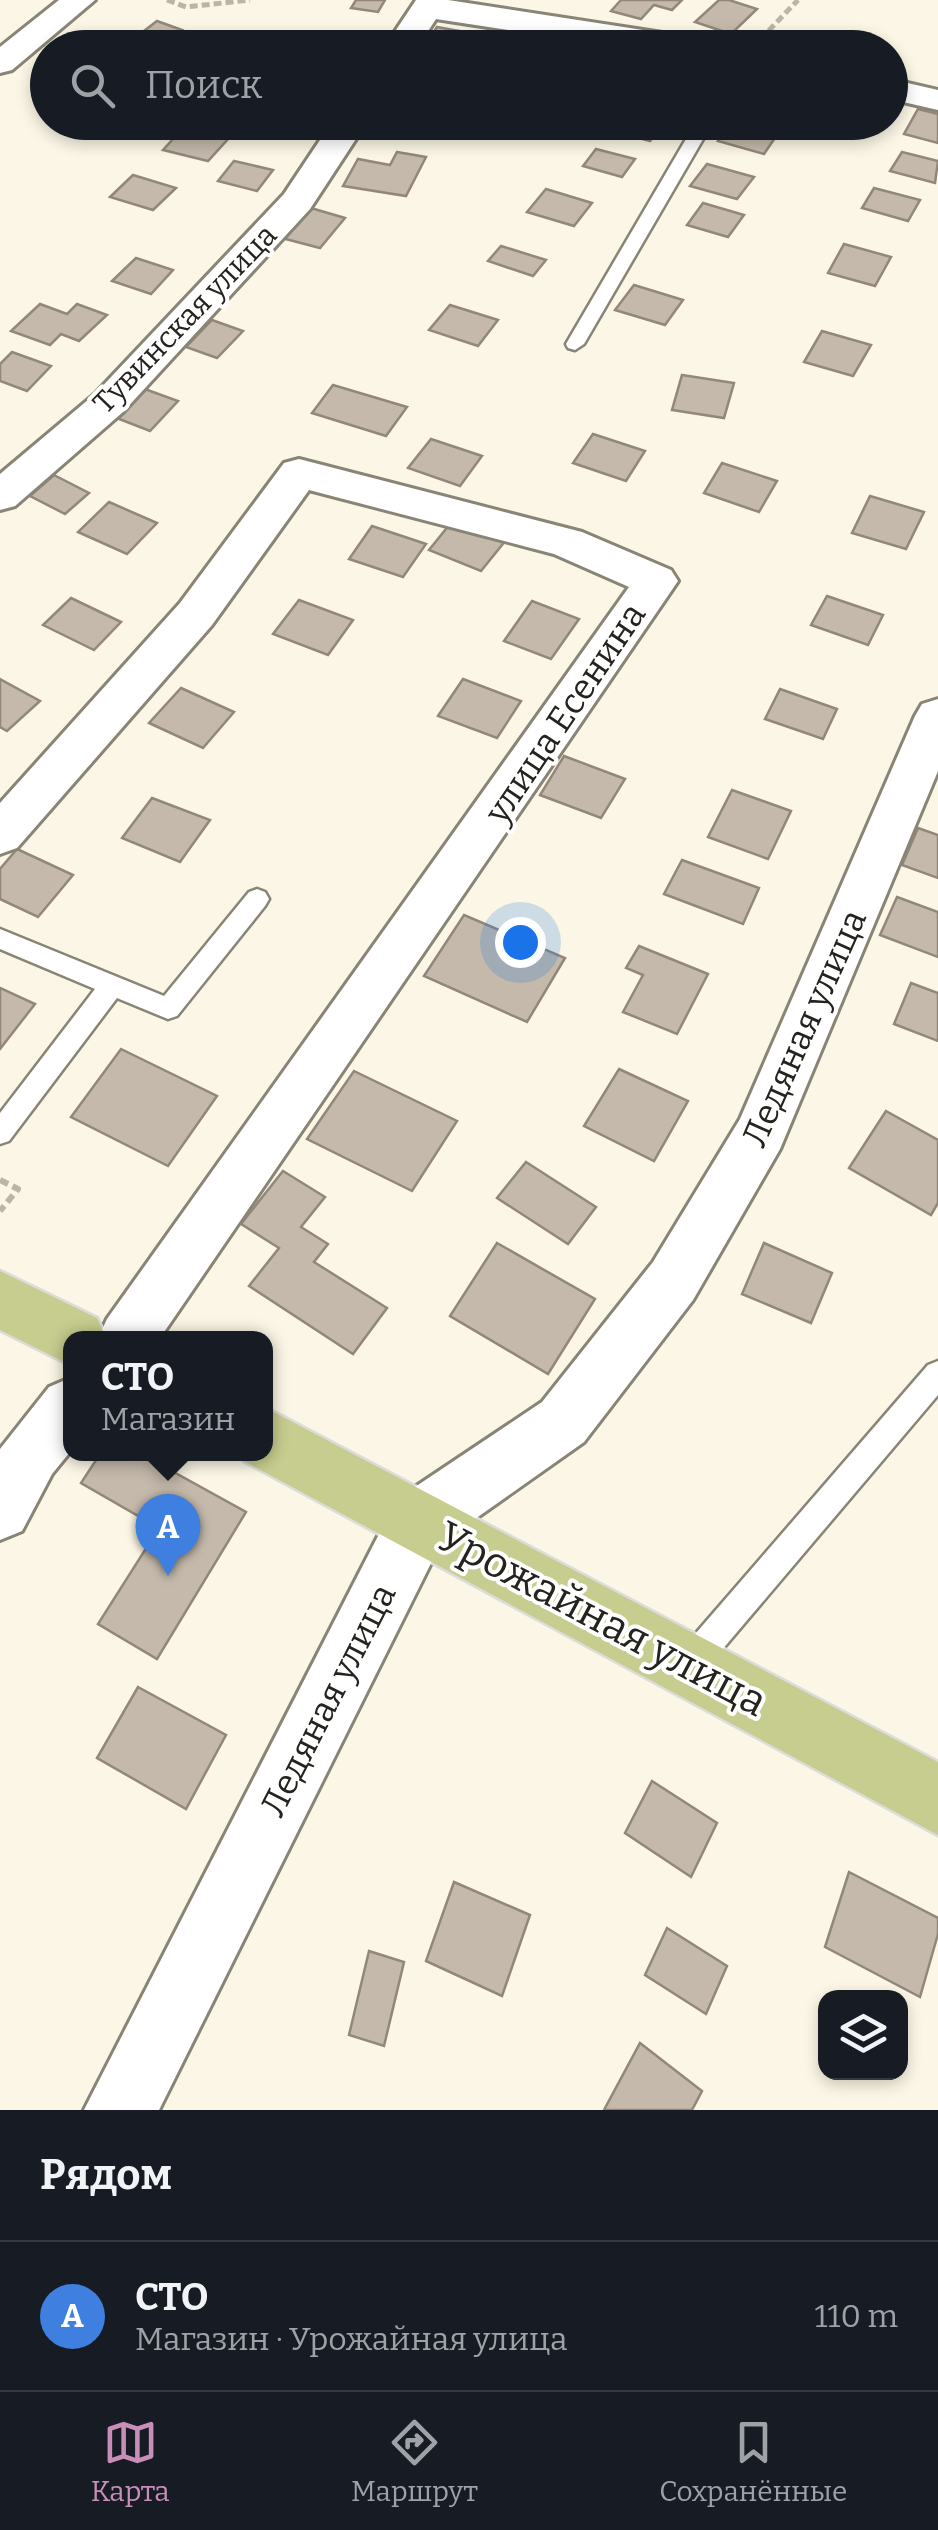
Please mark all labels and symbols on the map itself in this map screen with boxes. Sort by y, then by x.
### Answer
street label: Тувинская улица [86,217,284,421]
street label: улица Есенина [475,595,654,832]
street label: Ледяная улица [733,903,875,1153]
your location [495,917,546,968]
pin: A [136,1494,200,1576]
street label: Урожайная улица [429,1511,775,1727]
street label: Ледяная улица [251,1577,405,1823]

